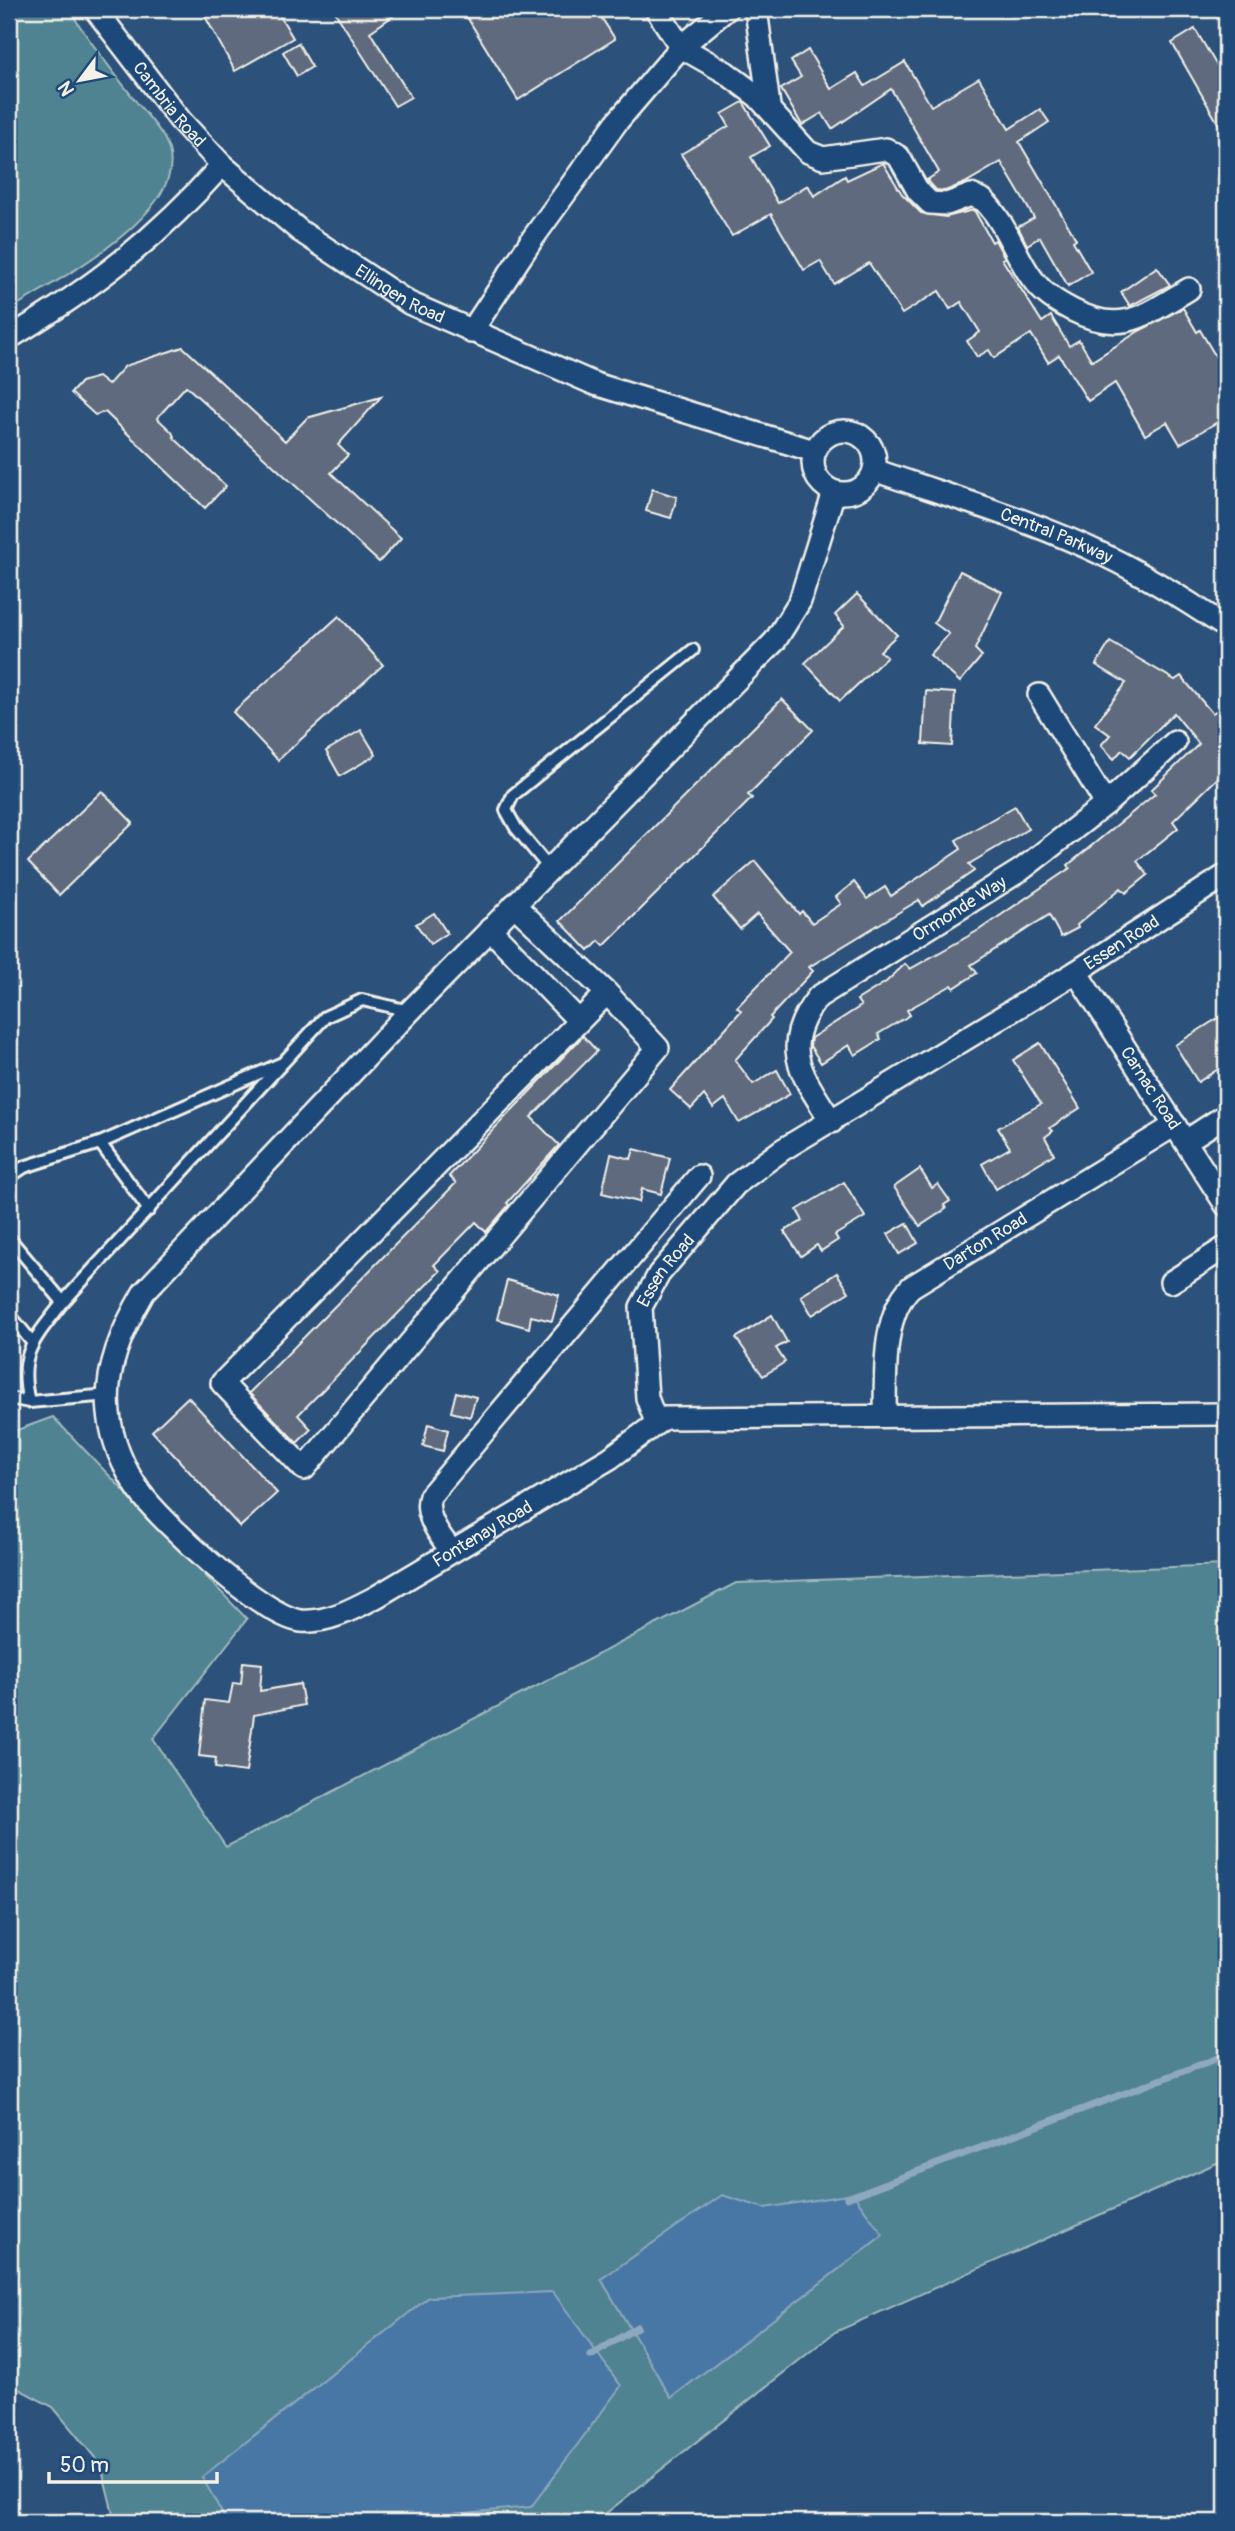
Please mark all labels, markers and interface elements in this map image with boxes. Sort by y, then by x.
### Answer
north arrow [46,46,116,116]
street label: Cambria Road [128,57,211,152]
text: N [53,77,80,100]
street label: Ellingen Road [351,259,448,329]
street label: Central Parkway [997,502,1117,569]
street label: Ormonde Way [908,870,1011,947]
street label: Essen Road [1079,910,1164,975]
street label: Carnac Road [1115,1042,1186,1134]
street label: Darton Road [939,1207,1031,1276]
street label: Essen Road [632,1229,700,1311]
street label: Fontenay Road [428,1495,537,1573]
scale bar [49,2440,217,2484]
text: 50 m [60,2452,109,2479]

